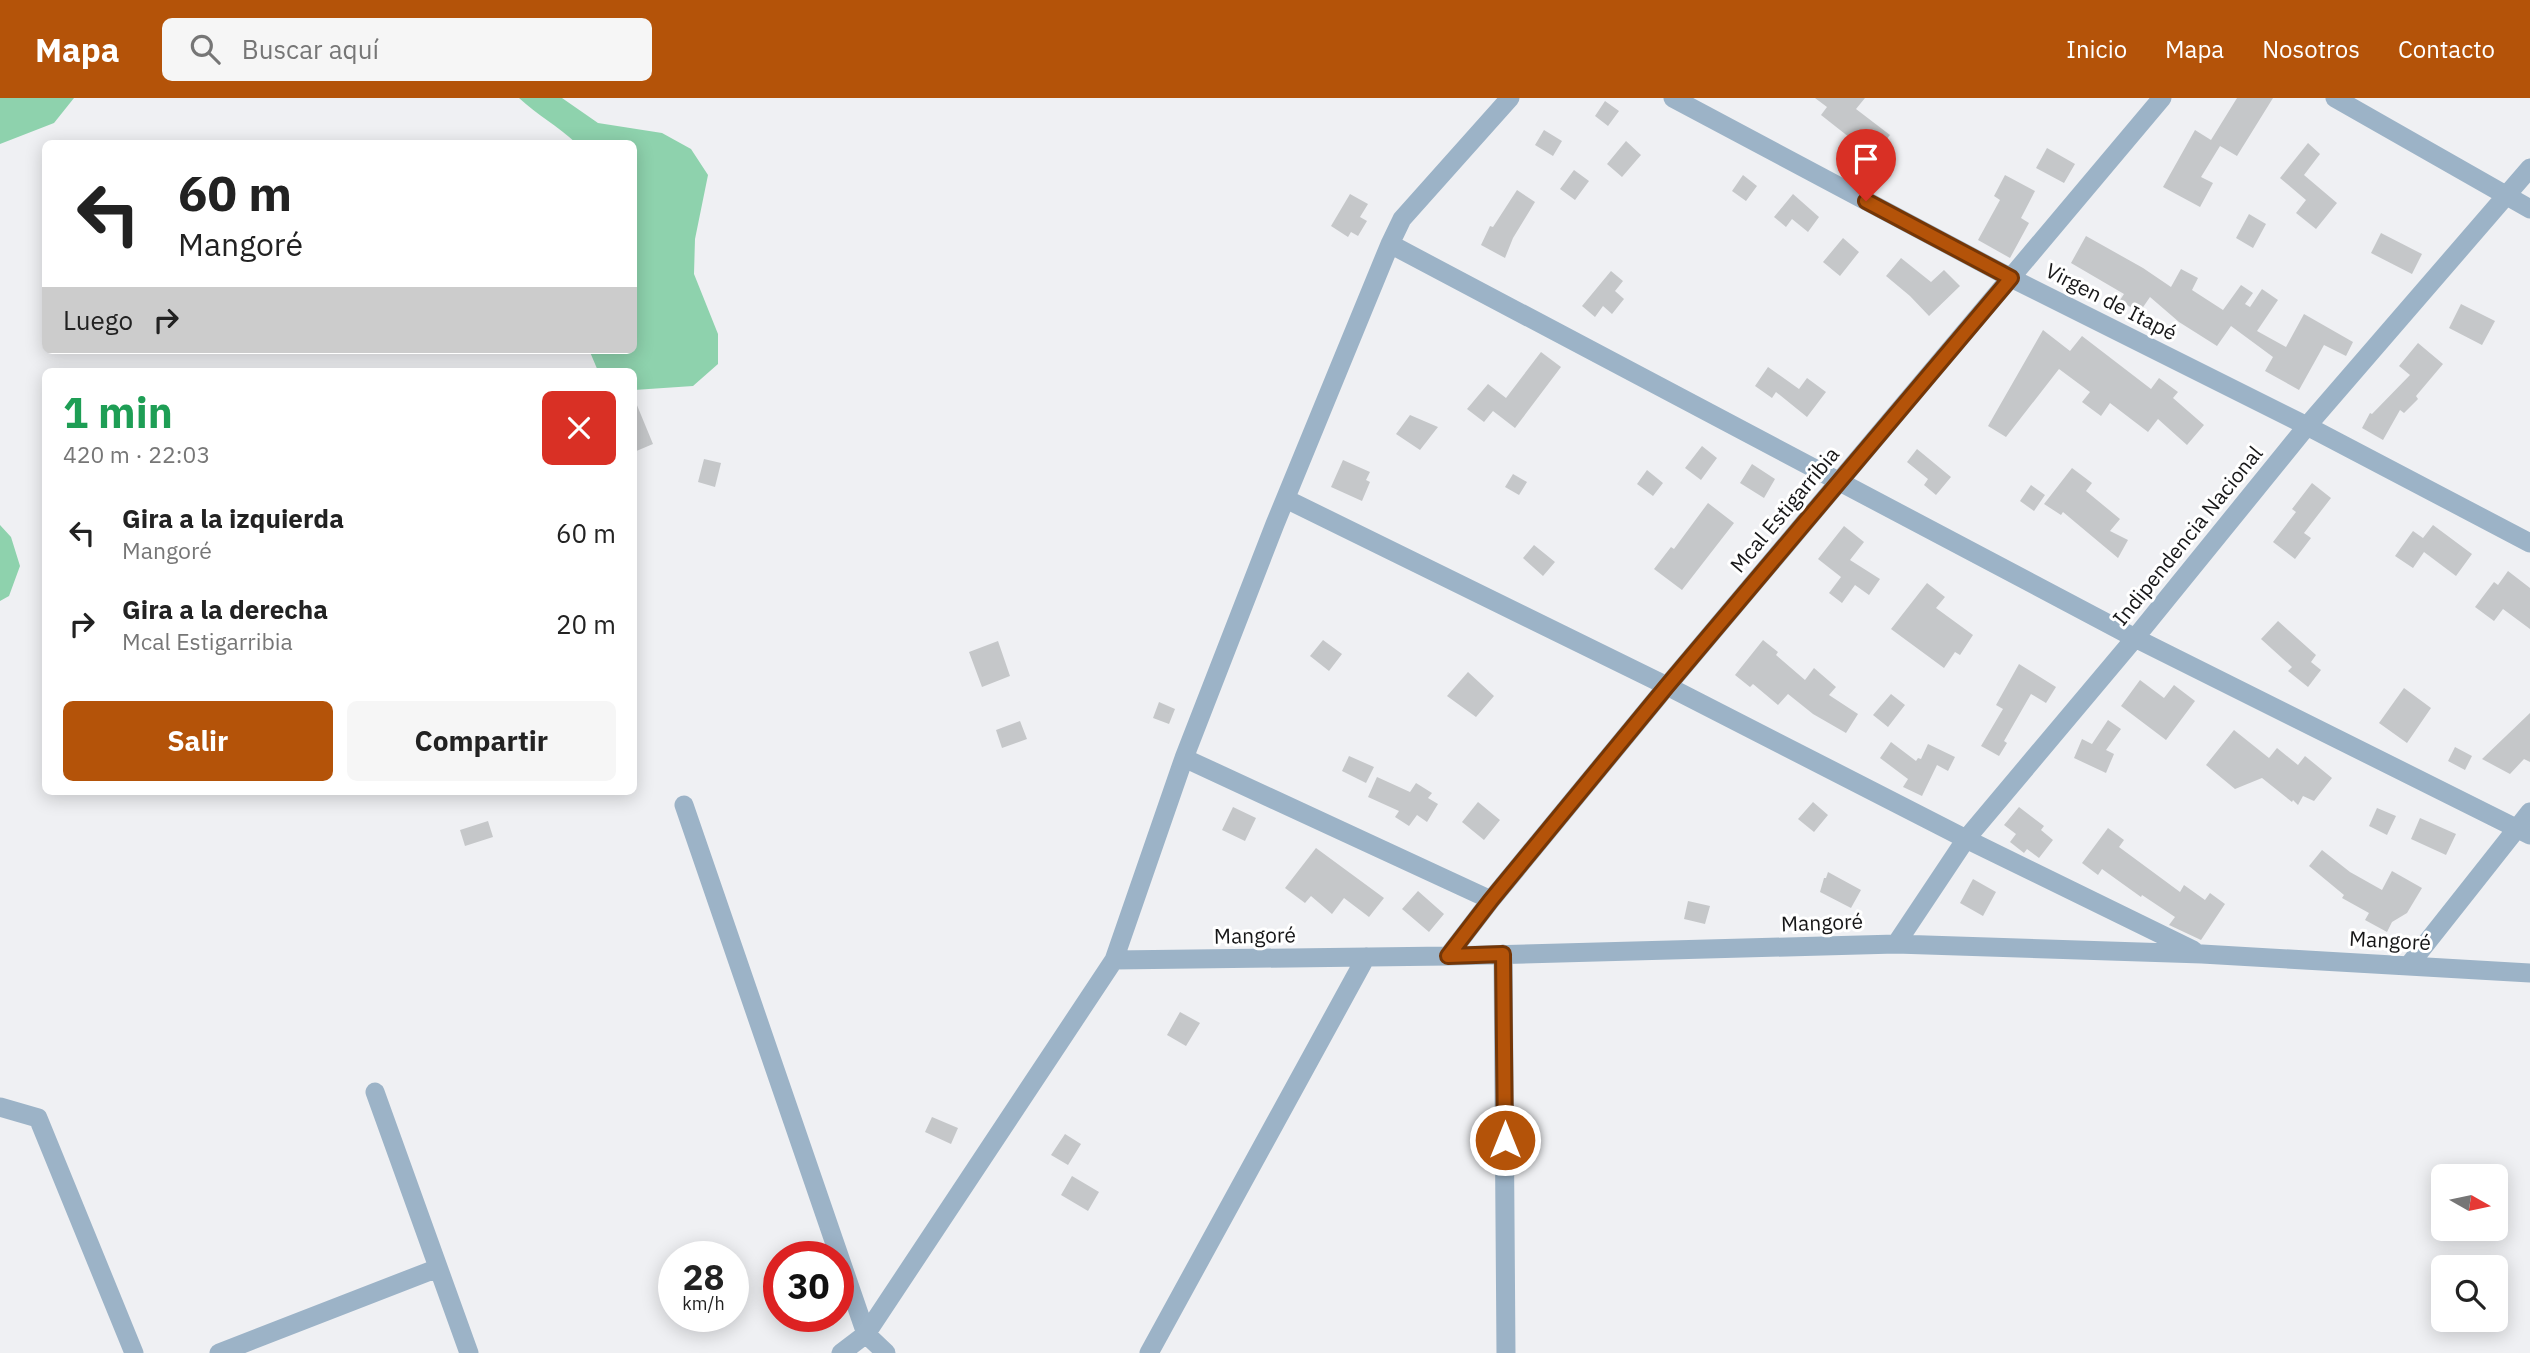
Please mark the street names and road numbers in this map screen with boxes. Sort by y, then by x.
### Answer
street label: Virgen de Itapé [2041,256,2182,346]
street label: Indipendencia Nacional [2106,439,2269,631]
street label: Mcal Estigarribia [1723,441,1845,578]
street label: Mangoré [1780,907,1863,937]
street label: Mangoré [1214,920,1296,950]
street label: Mangoré [2348,924,2432,956]

